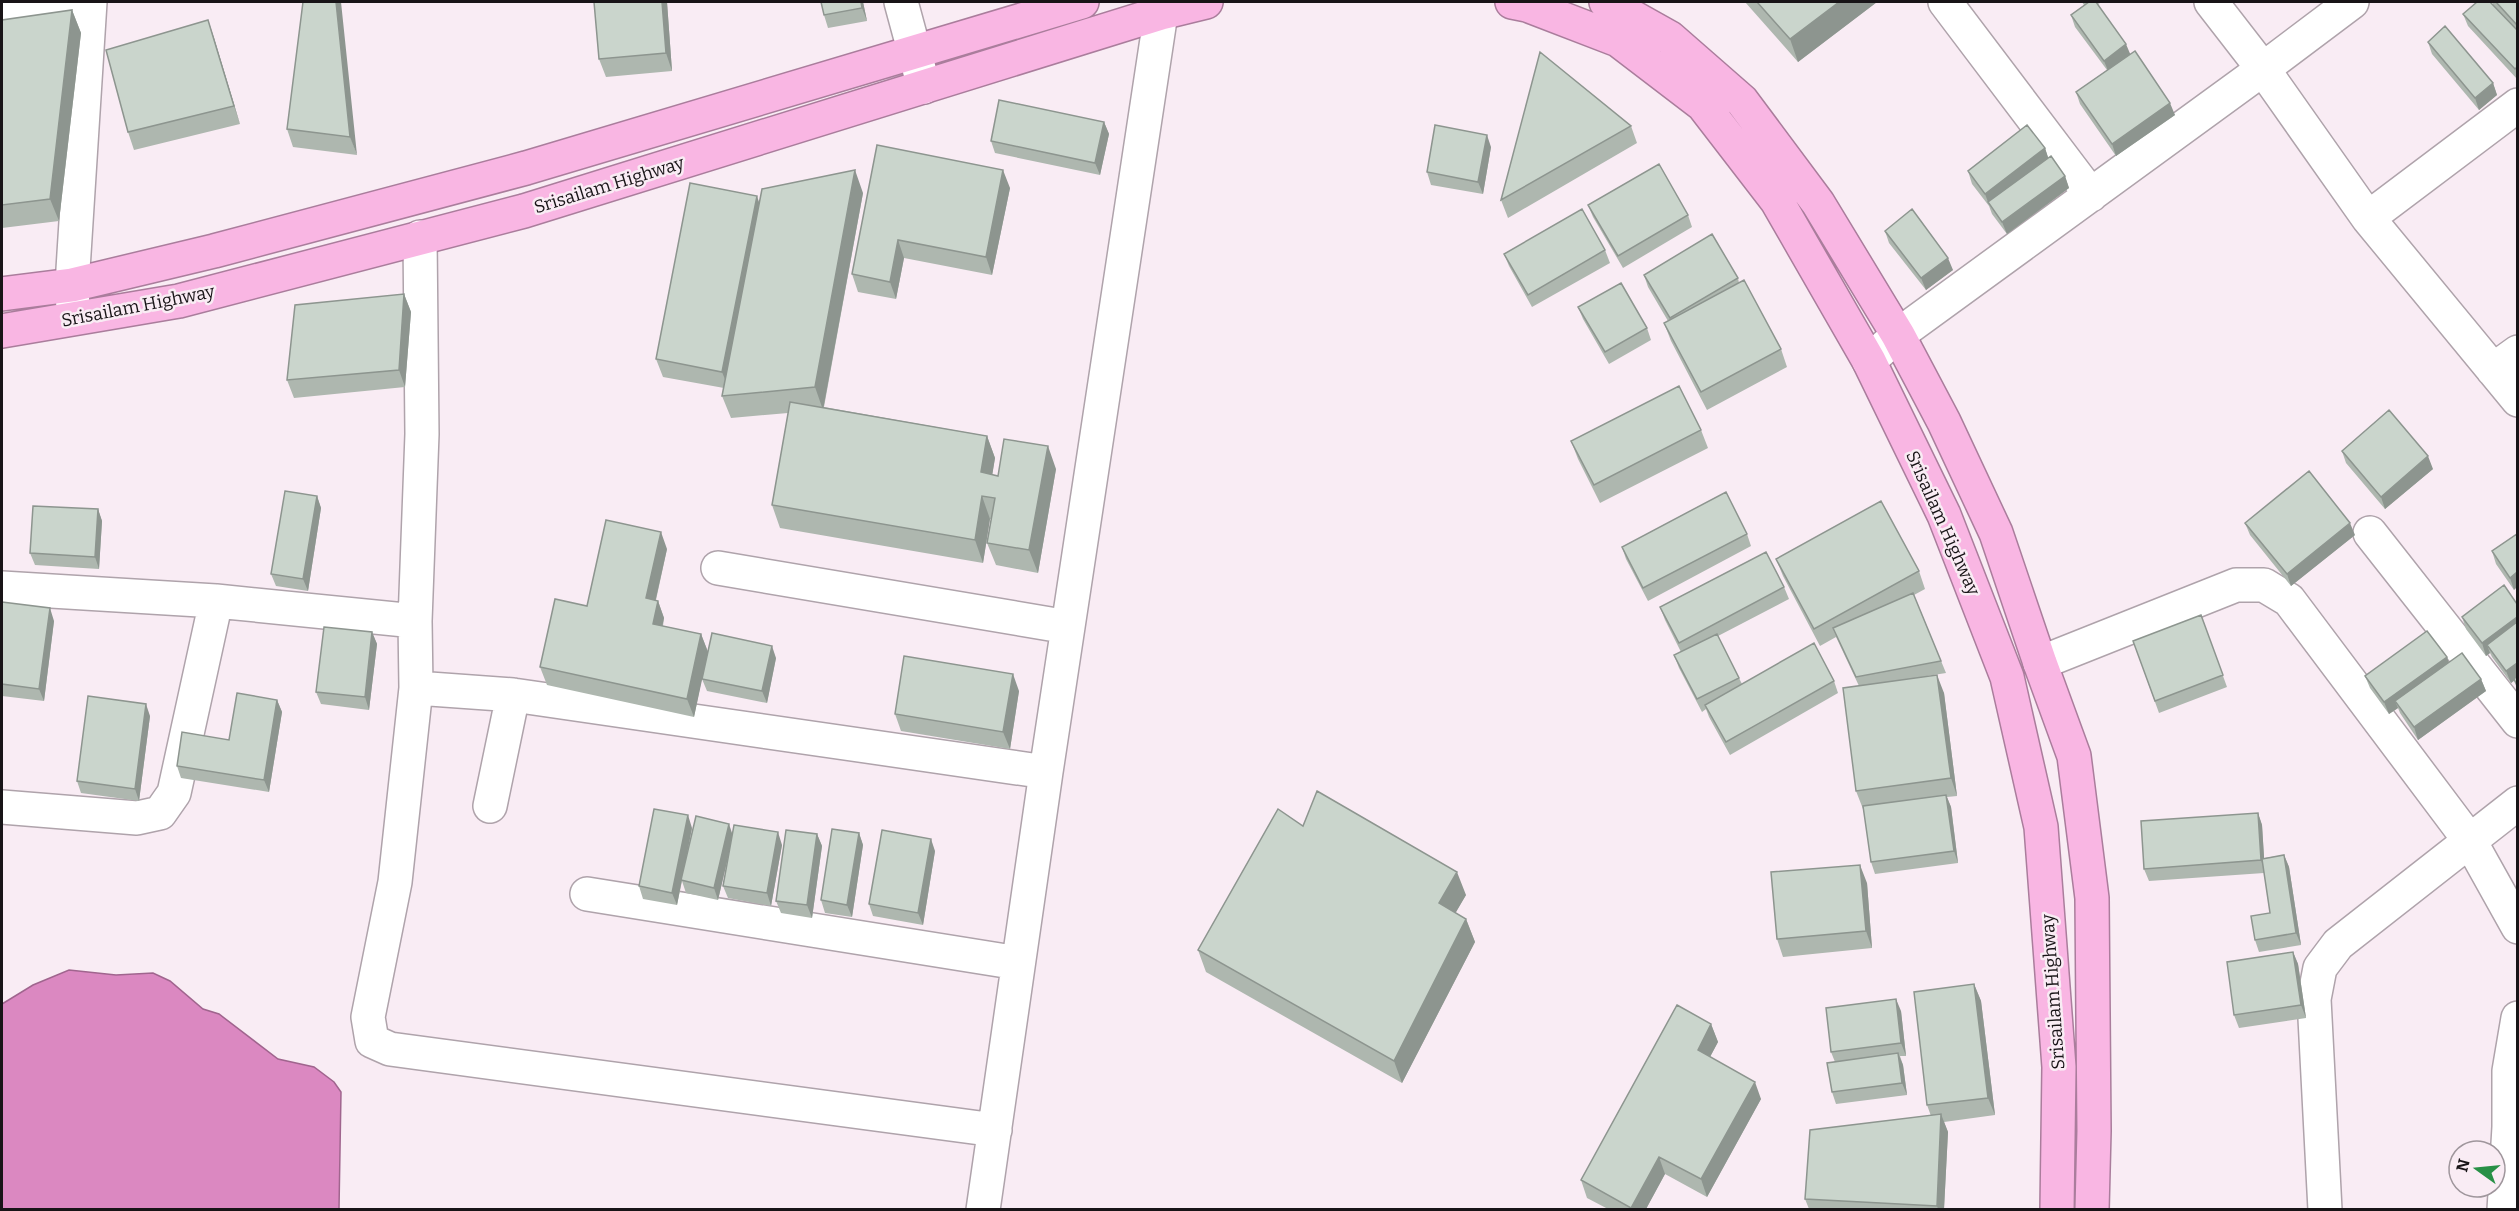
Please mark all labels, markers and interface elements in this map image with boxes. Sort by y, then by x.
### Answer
street label: Srisailam Highway [531,152,687,218]
street label: Srisailam Highway [59,280,217,332]
street label: Srisailam Highway [1901,447,1985,599]
street label: Srisailam Highway [2037,913,2069,1070]
north arrow [2447,1139,2507,1199]
text: N [2452,1157,2474,1174]

